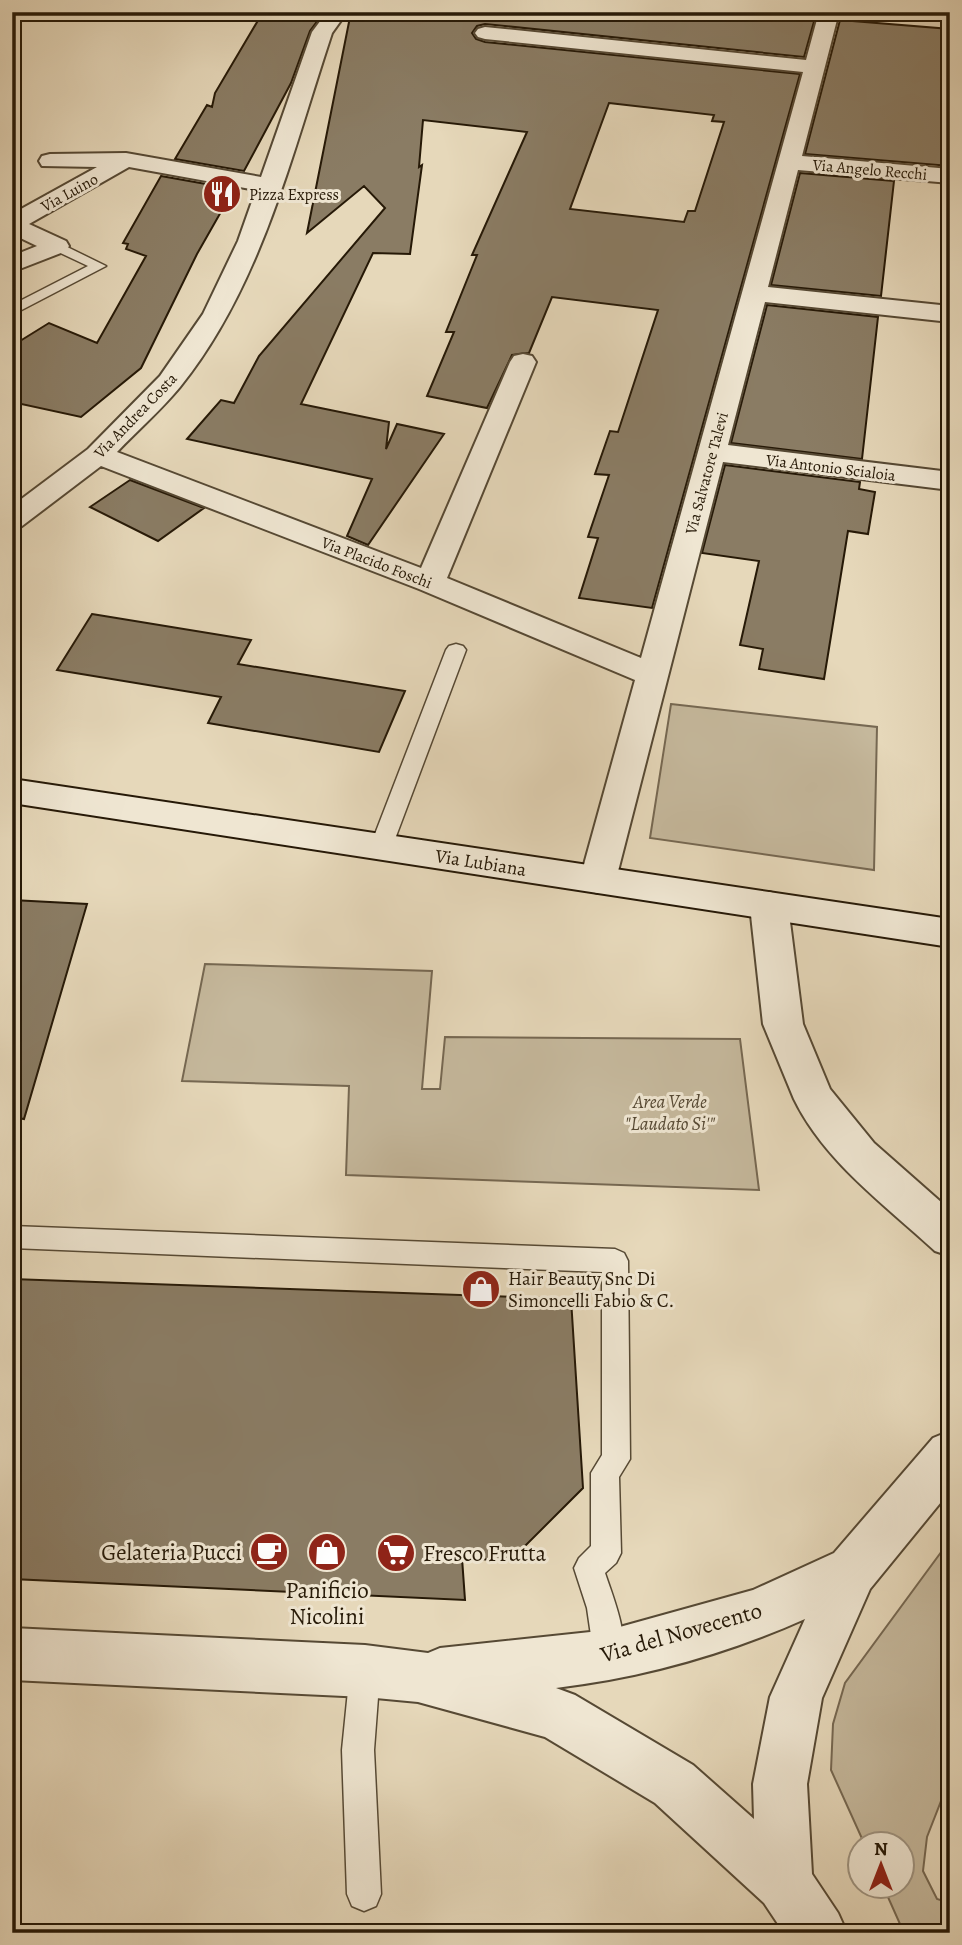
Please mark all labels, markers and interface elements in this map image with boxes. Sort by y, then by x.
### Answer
street label: Via Angelo Recchi [811,154,928,186]
street label: Via Luino [36,168,102,218]
restaurant icon: Pizza Express [201,173,243,215]
place label: Pizza Express [249,184,339,206]
street label: Via Andrea Costa [88,368,183,464]
street label: Via Salvatore Talevi [680,410,734,538]
street label: Via Antonio Scialoia [764,449,898,487]
street label: Via Placido Foschi [317,531,435,594]
street label: Via Lubiana [432,843,528,883]
park label: Area Verde "Laudato Si'" [625,1089,715,1137]
place label: Hair Beauty Snc Di Simoncelli Fabio & C. [508,1266,674,1314]
shop icon: Hair Beauty Snc Di Simoncelli Fabio & C. [460,1268,502,1310]
cafe icon: Gelateria Pucci [248,1531,290,1573]
shop icon: Panificio Nicolini [306,1531,348,1573]
supermarket icon: Fresco Frutta [375,1532,417,1574]
place label: Gelateria Pucci [101,1537,242,1568]
place label: Fresco Frutta [423,1538,547,1569]
place label: Panificio Nicolini [285,1575,369,1632]
street label: Via del Novecento [596,1595,765,1671]
north arrow [846,1829,916,1899]
text: N [874,1836,888,1862]

